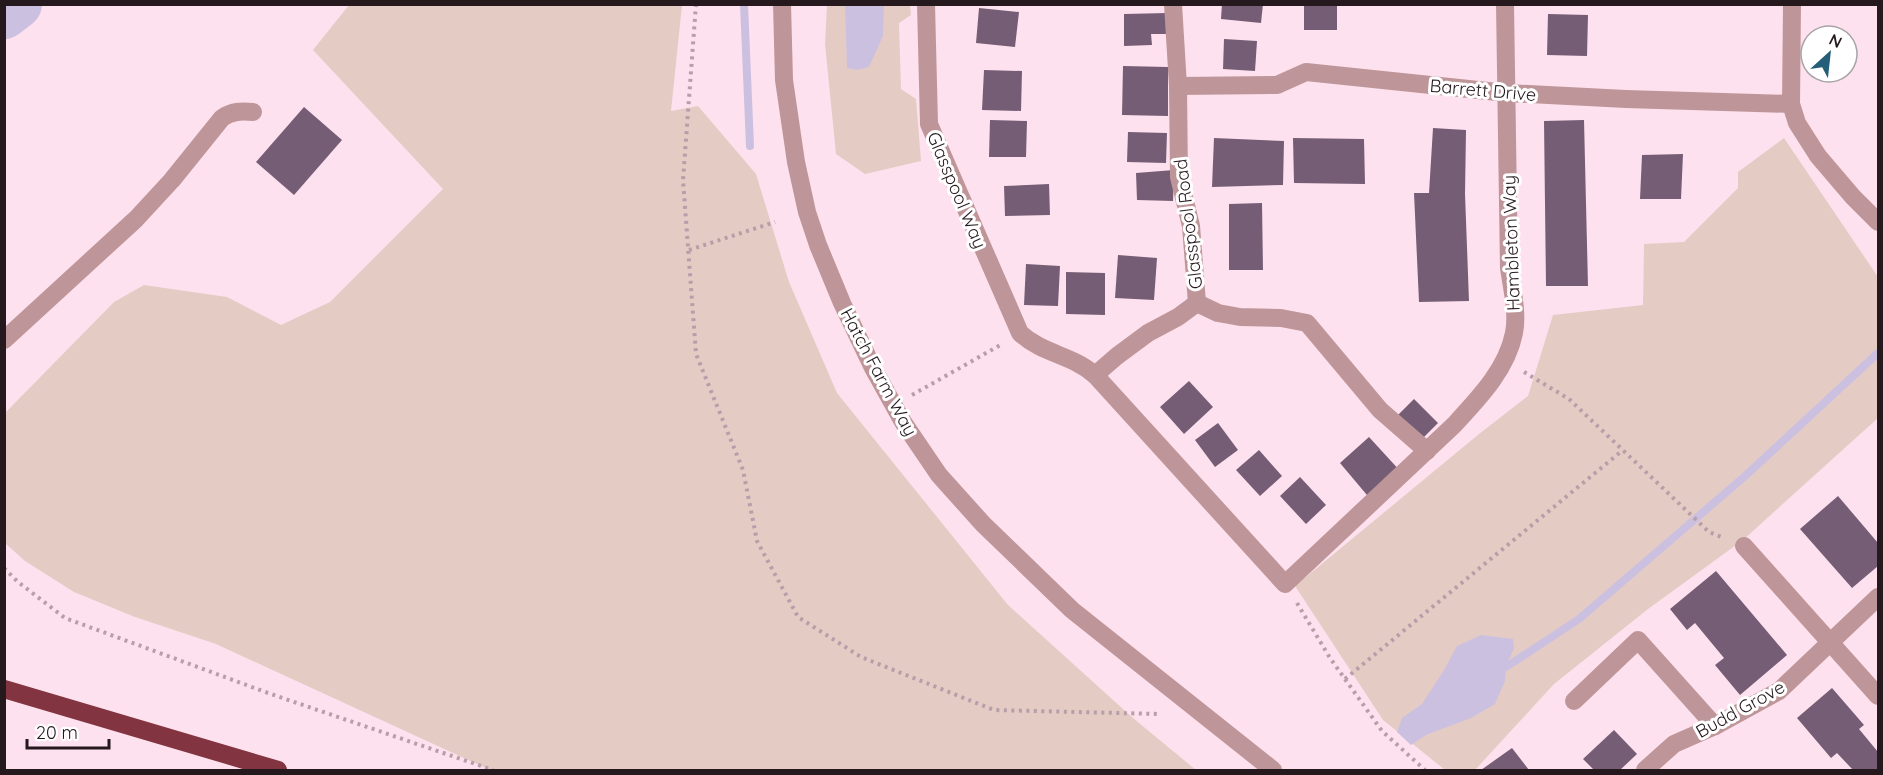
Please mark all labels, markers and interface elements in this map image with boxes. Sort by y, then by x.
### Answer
north arrow [1799,24,1859,84]
text: N [1826,29,1846,52]
street label: Barrett Drive [1429,74,1537,106]
street label: Glasspool Way [922,128,992,252]
street label: Glasspool Road [1169,158,1207,290]
street label: Hambleton Way [1497,175,1525,311]
street label: Hatch Farm Way [836,304,922,440]
street label: Budd Grove [1692,675,1788,743]
scale bar [27,712,110,750]
text: 20 m [36,721,78,744]

